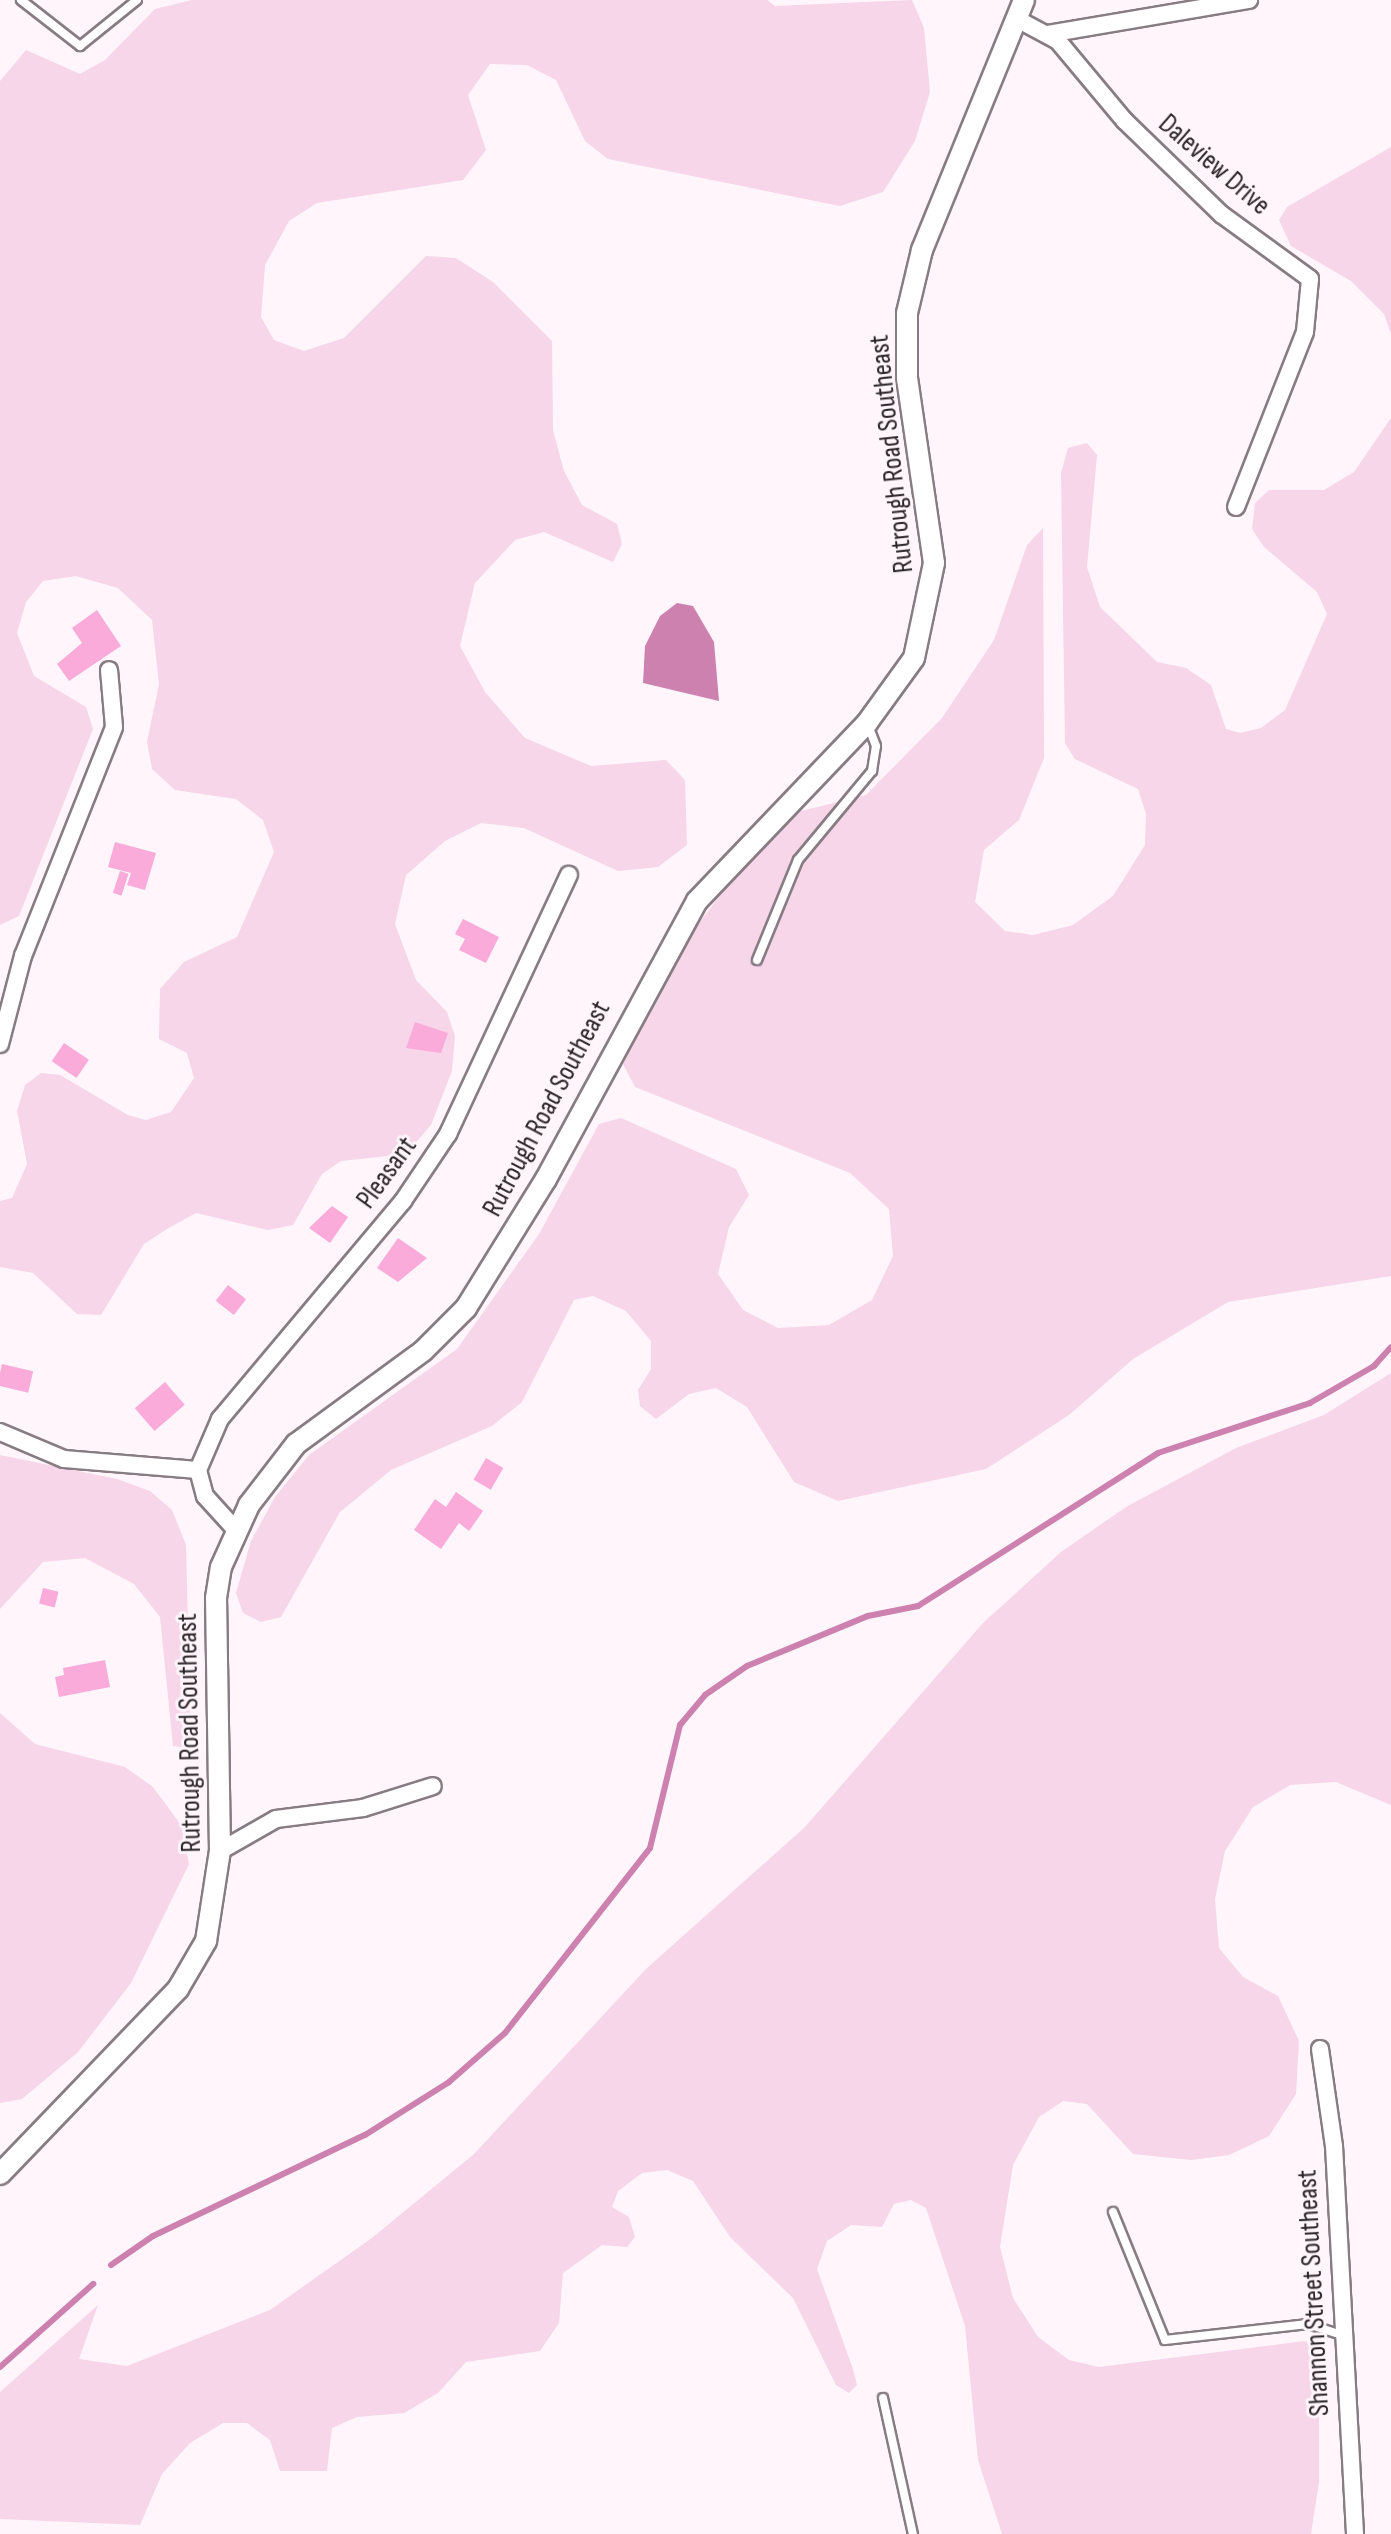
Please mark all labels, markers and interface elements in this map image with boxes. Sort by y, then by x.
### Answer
street label: Daleview Drive [1151,107,1277,223]
street label: Rutrough Road Southeast [863,333,921,575]
street label: Rutrough Road Southeast [476,995,618,1223]
street label: Pleasant [350,1131,424,1215]
street label: Rutrough Road Southeast [171,1613,209,1853]
street label: Shannon Street Southeast [1291,2169,1337,2417]

